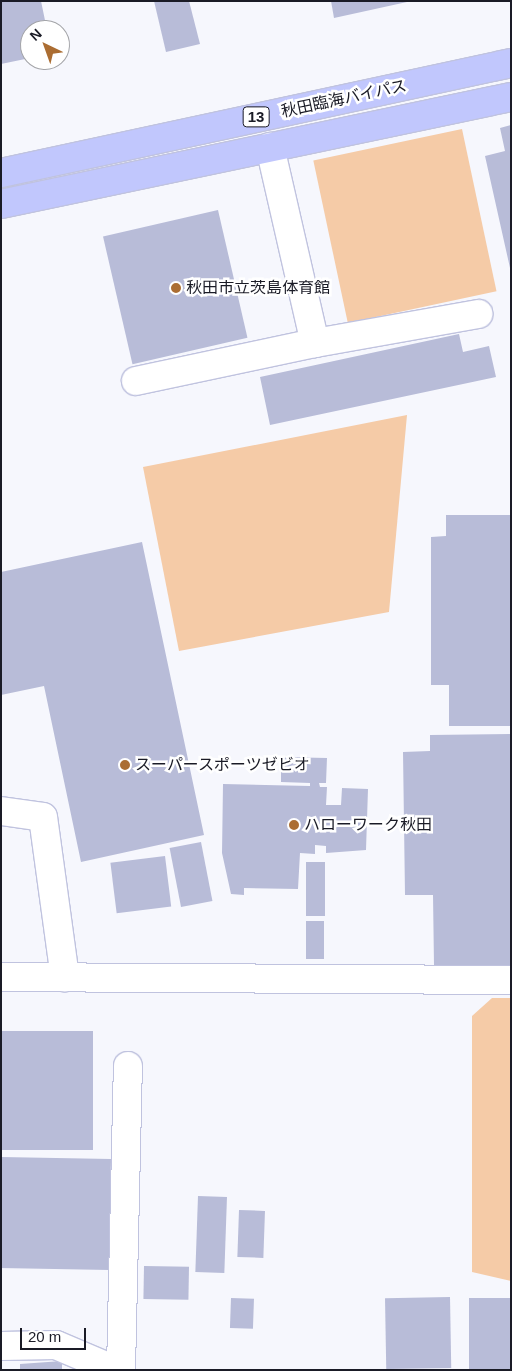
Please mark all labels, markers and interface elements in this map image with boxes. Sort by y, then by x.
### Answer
north arrow [20,20,70,70]
text: N [27,25,45,44]
street label: 秋田臨海バイパス [279,76,409,122]
road number: 13 [242,104,270,130]
place label: 秋田市立茨島体育館 [186,278,330,298]
marker: 秋田市立茨島体育館 [170,282,182,294]
place label: スーパースポーツゼビオ [135,755,311,775]
marker: スーパースポーツゼビオ [119,759,131,771]
place label: ハローワーク秋田 [304,815,432,835]
marker: ハローワーク秋田 [288,819,300,831]
scale bar [22,1318,89,1350]
text: 20 m [28,1328,61,1345]

